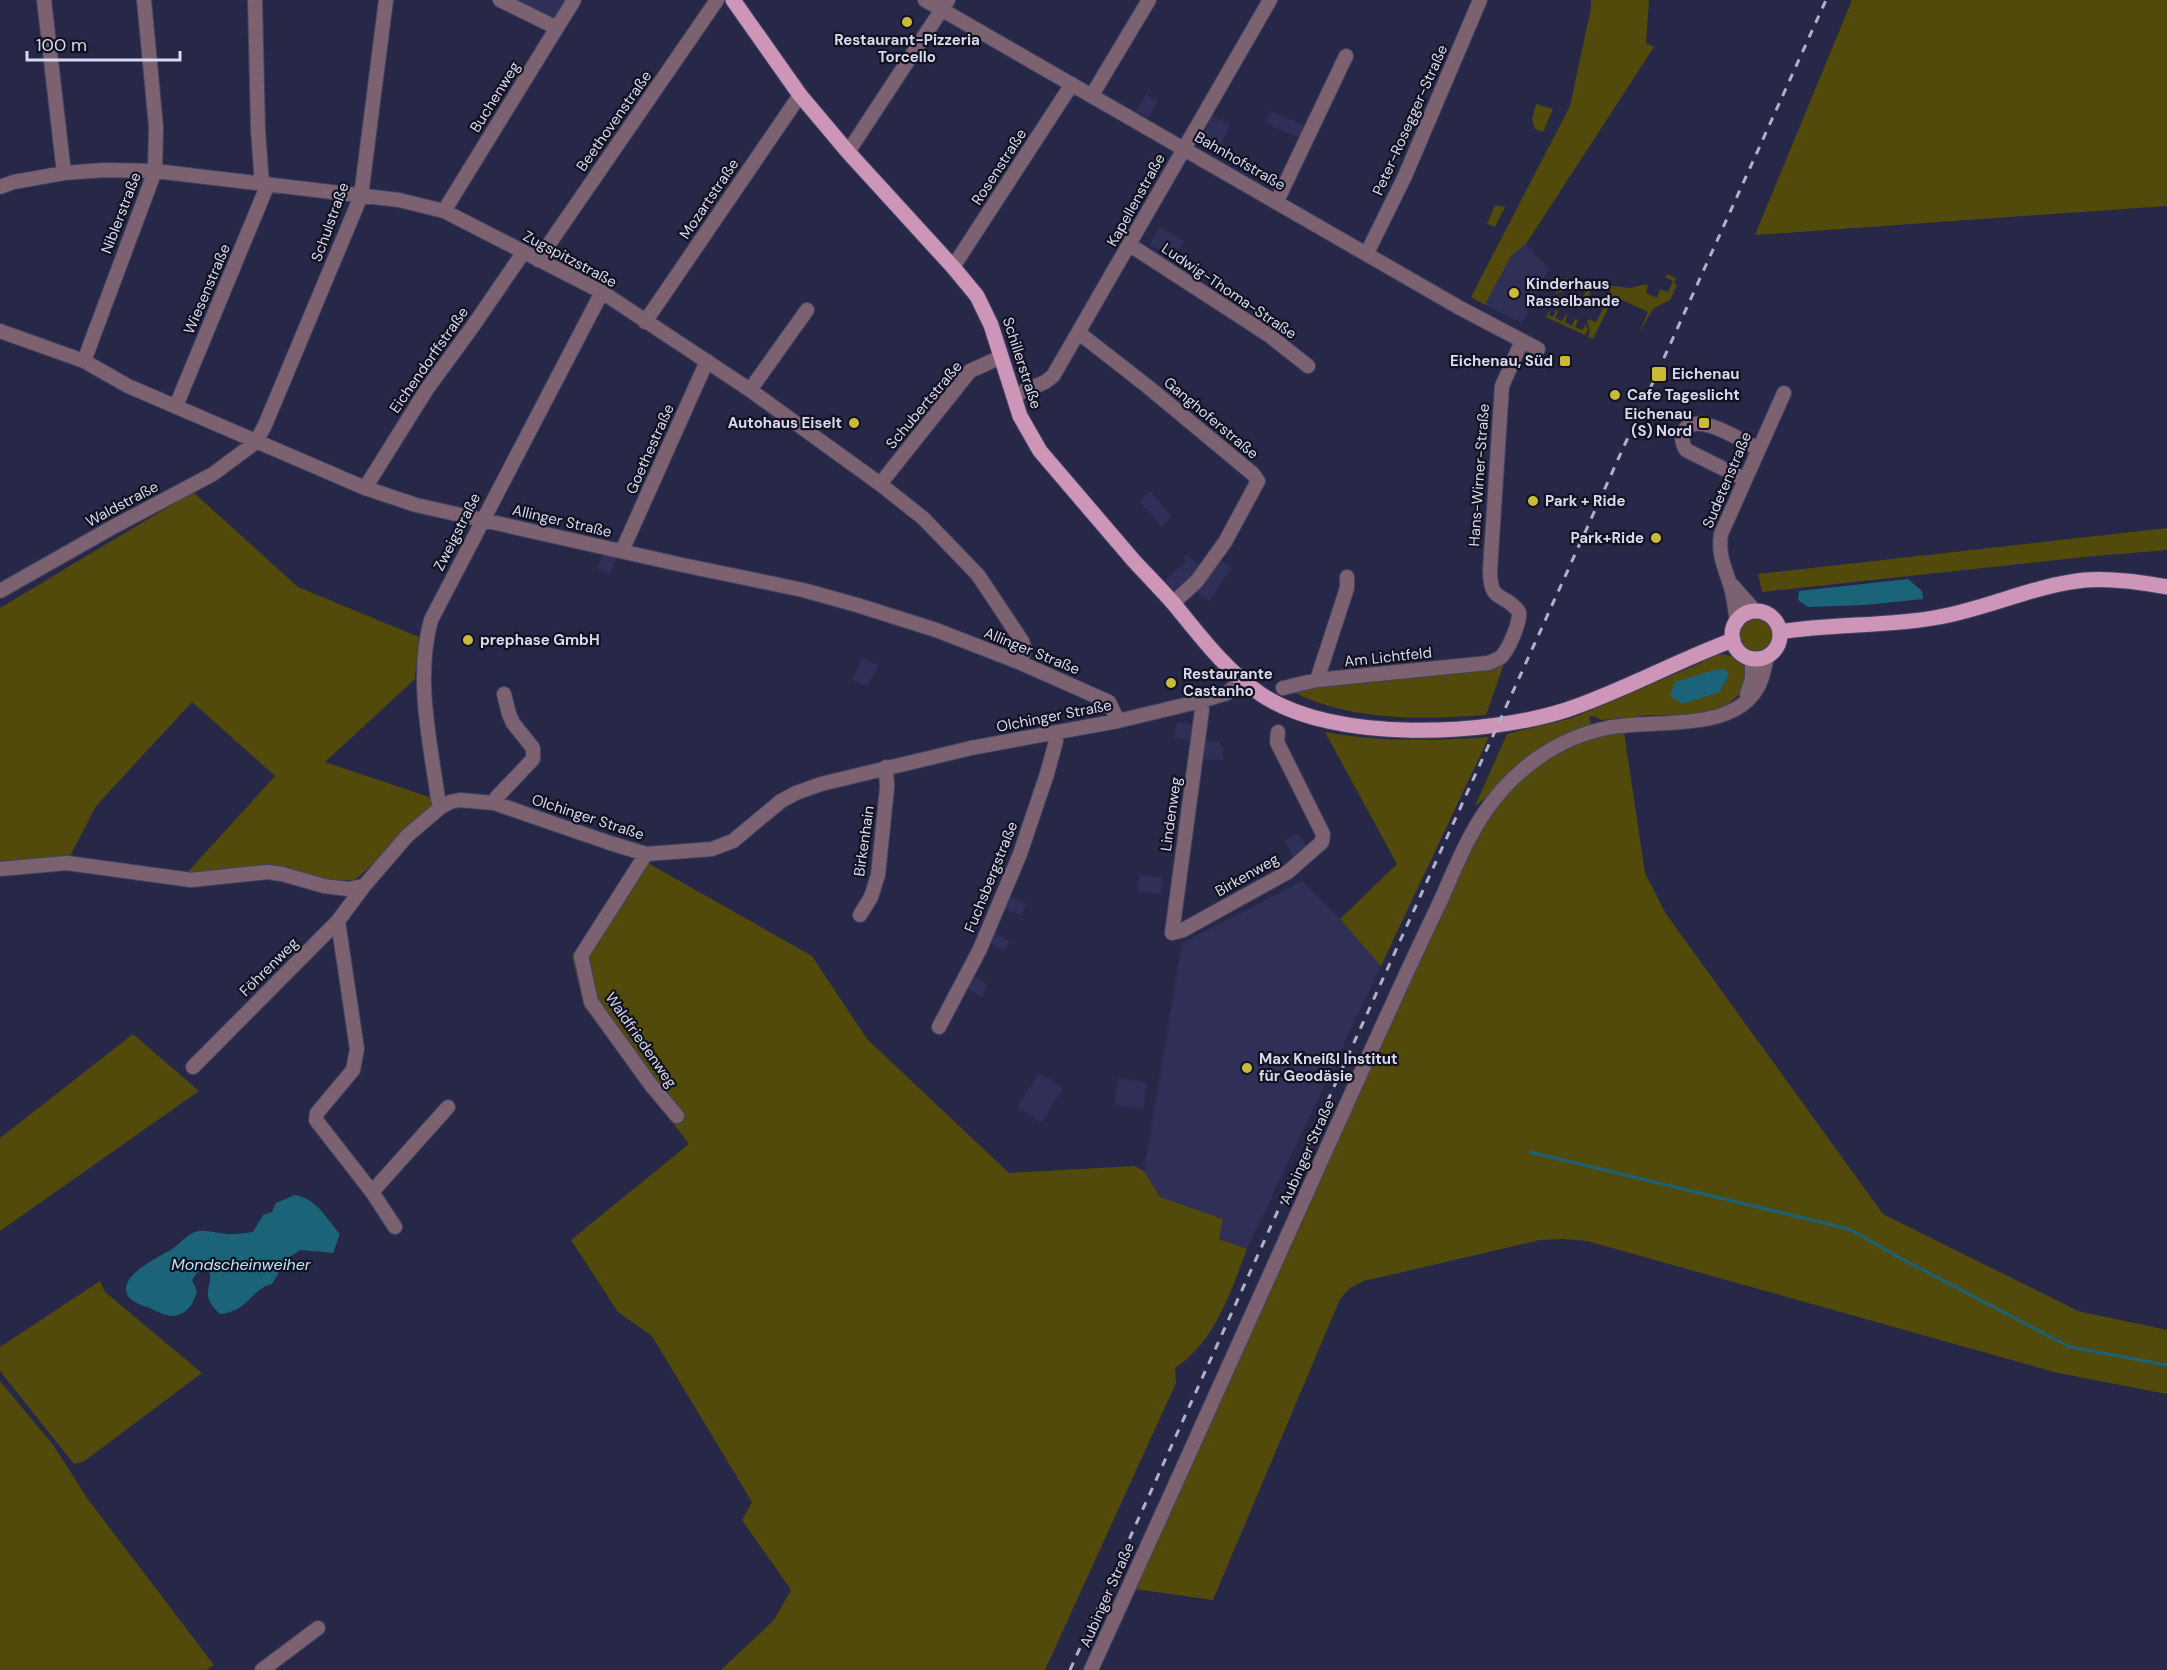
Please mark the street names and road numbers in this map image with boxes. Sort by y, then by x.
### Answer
street label: Peter-Rosegger-Straße [1368,42,1452,198]
street label: Buchenweg [465,58,525,136]
street label: Beethovenstraße [572,67,656,175]
street label: Rosenstraße [967,125,1031,209]
street label: Bahnhofstraße [1191,127,1289,195]
street label: Kapellenstraße [1102,150,1170,250]
street label: Mozartstraße [675,155,743,243]
street label: Niblerstraße [96,169,146,257]
street label: Schulstraße [306,180,354,264]
street label: Zugspitzstraße [520,226,620,292]
street label: Ludwig-Thoma-Straße [1158,238,1300,344]
street label: Wiesenstraße [179,241,235,337]
street label: Eichendorffstraße [385,303,473,417]
street label: Schillerstraße [998,315,1046,411]
street label: Schubertstraße [881,357,967,453]
street label: Ganghoferstraße [1159,372,1263,464]
street label: Goethestraße [621,401,679,497]
street label: Hans-Wirner-Straße [1464,403,1494,547]
street label: Sudetenstraße [1698,429,1756,531]
street label: Waldstraße [82,476,162,532]
street label: Zweigstraße [429,490,485,574]
street label: Allinger Straße [510,500,614,542]
street label: Allinger Straße [981,623,1083,679]
street label: Am Lichtfeld [1343,642,1433,672]
street label: Olchinger Straße [995,695,1113,737]
street label: Lindenweg [1156,776,1186,852]
street label: Olchinger Straße [529,789,647,845]
street label: Birkenhain [849,804,879,878]
street label: Fuchsbergstraße [960,819,1022,935]
street label: Birkenweg [1212,849,1282,901]
street label: Föhrenweg [235,933,303,1001]
street label: Waldfriedenweg [601,988,681,1092]
street label: Aubinger Straße [1275,1096,1339,1208]
street label: Aubinger Straße [1075,1539,1139,1651]

